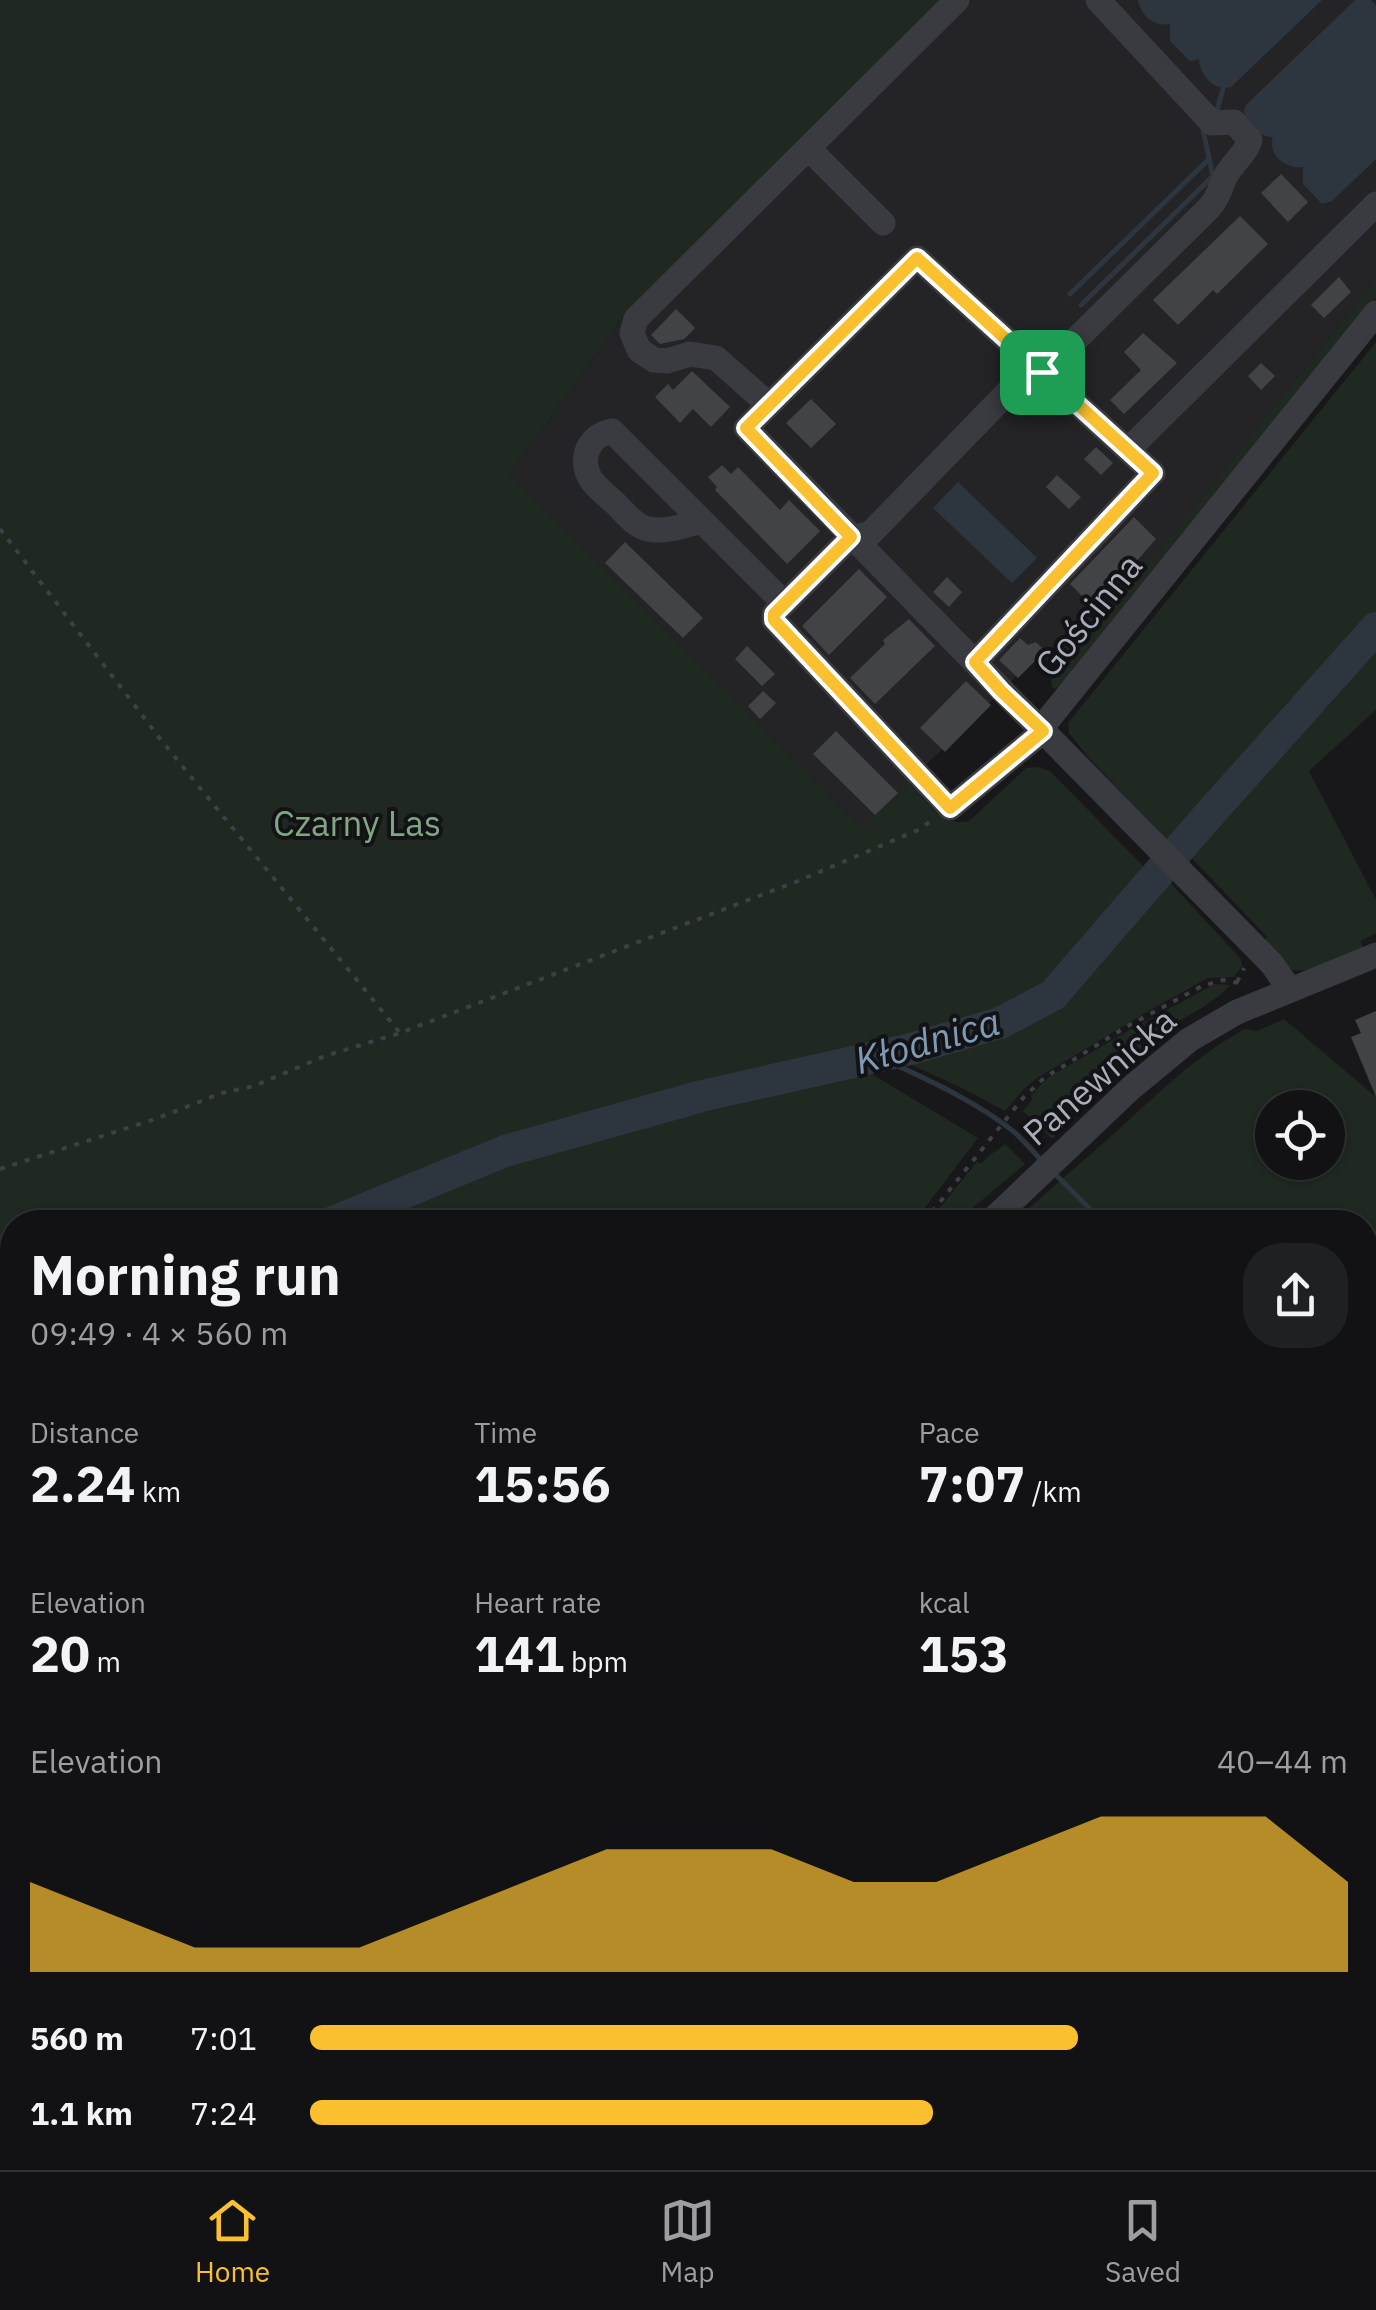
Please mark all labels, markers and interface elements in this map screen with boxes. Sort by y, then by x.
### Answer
pin [1000,330,1085,415]
icon: arrive [1015,345,1070,400]
street label: Gościnna [1024,544,1152,686]
park label: Czarny Las [273,800,441,846]
water label: Kłodnica [849,996,1005,1084]
street label: Panewnicka [1013,997,1185,1155]
map controls [1255,1090,1345,1180]
button: locate [1255,1090,1345,1180]
text: Morning run [30,1239,341,1310]
button: share [1243,1243,1348,1348]
text: 09:49 · 4 × 560 m [30,1312,288,1354]
text: Distance [30,1414,139,1451]
text: Time [474,1414,537,1451]
text: Pace [919,1414,980,1451]
text: 2.24 [30,1451,136,1516]
text: 15:56 [474,1451,611,1516]
text: 7:07 [919,1451,1025,1516]
text: km [136,1473,181,1510]
text: /km [1025,1473,1082,1510]
text: Elevation [30,1584,146,1621]
text: Heart rate [474,1584,601,1621]
text: kcal [919,1584,970,1621]
text: 20 [30,1621,90,1686]
text: 141 [474,1621,564,1686]
text: 153 [919,1621,1009,1686]
text: m [90,1643,121,1680]
text: bpm [564,1643,628,1680]
text: Elevation [30,1740,163,1782]
text: 40–44 m [1217,1740,1348,1782]
text: 560 m [30,2017,124,2059]
text: 7:01 [190,2017,257,2059]
text: 1.1 km [30,2092,133,2134]
text: 7:24 [190,2092,257,2134]
tab: Home [195,2193,270,2290]
tab: Map [660,2193,715,2290]
tab: Saved [1105,2193,1181,2290]

